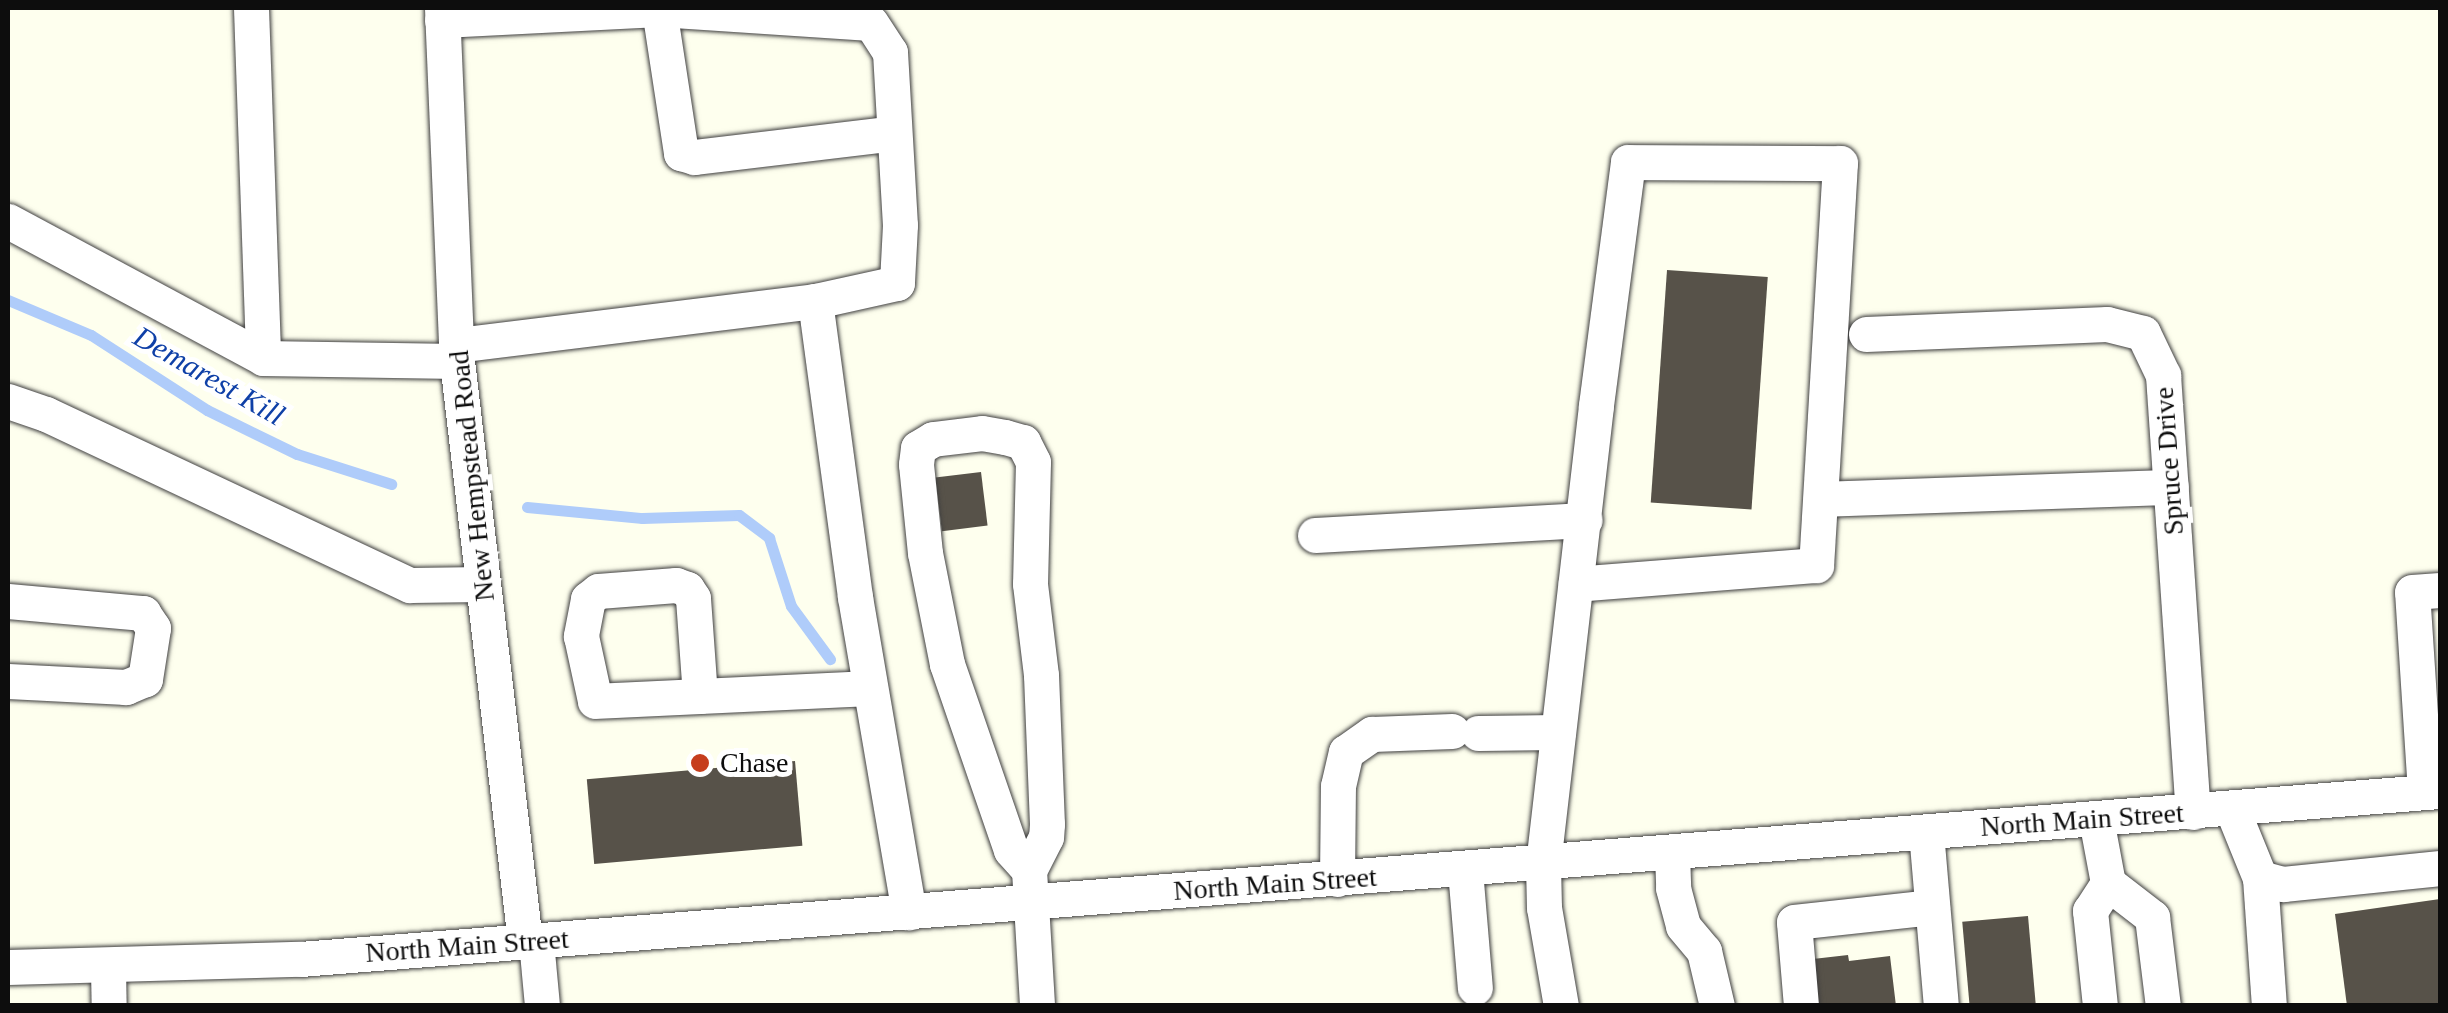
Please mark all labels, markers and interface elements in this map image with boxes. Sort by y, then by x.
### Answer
water label: Demarest Kill [127,318,291,434]
street label: New Hempstead Road [442,349,502,603]
street label: Spruce Drive [2147,386,2191,536]
place label: Chase [720,746,788,780]
marker: Chase [689,752,711,774]
street label: North Main Street [1979,796,2185,844]
street label: North Main Street [1172,860,1378,908]
street label: North Main Street [364,922,570,970]

